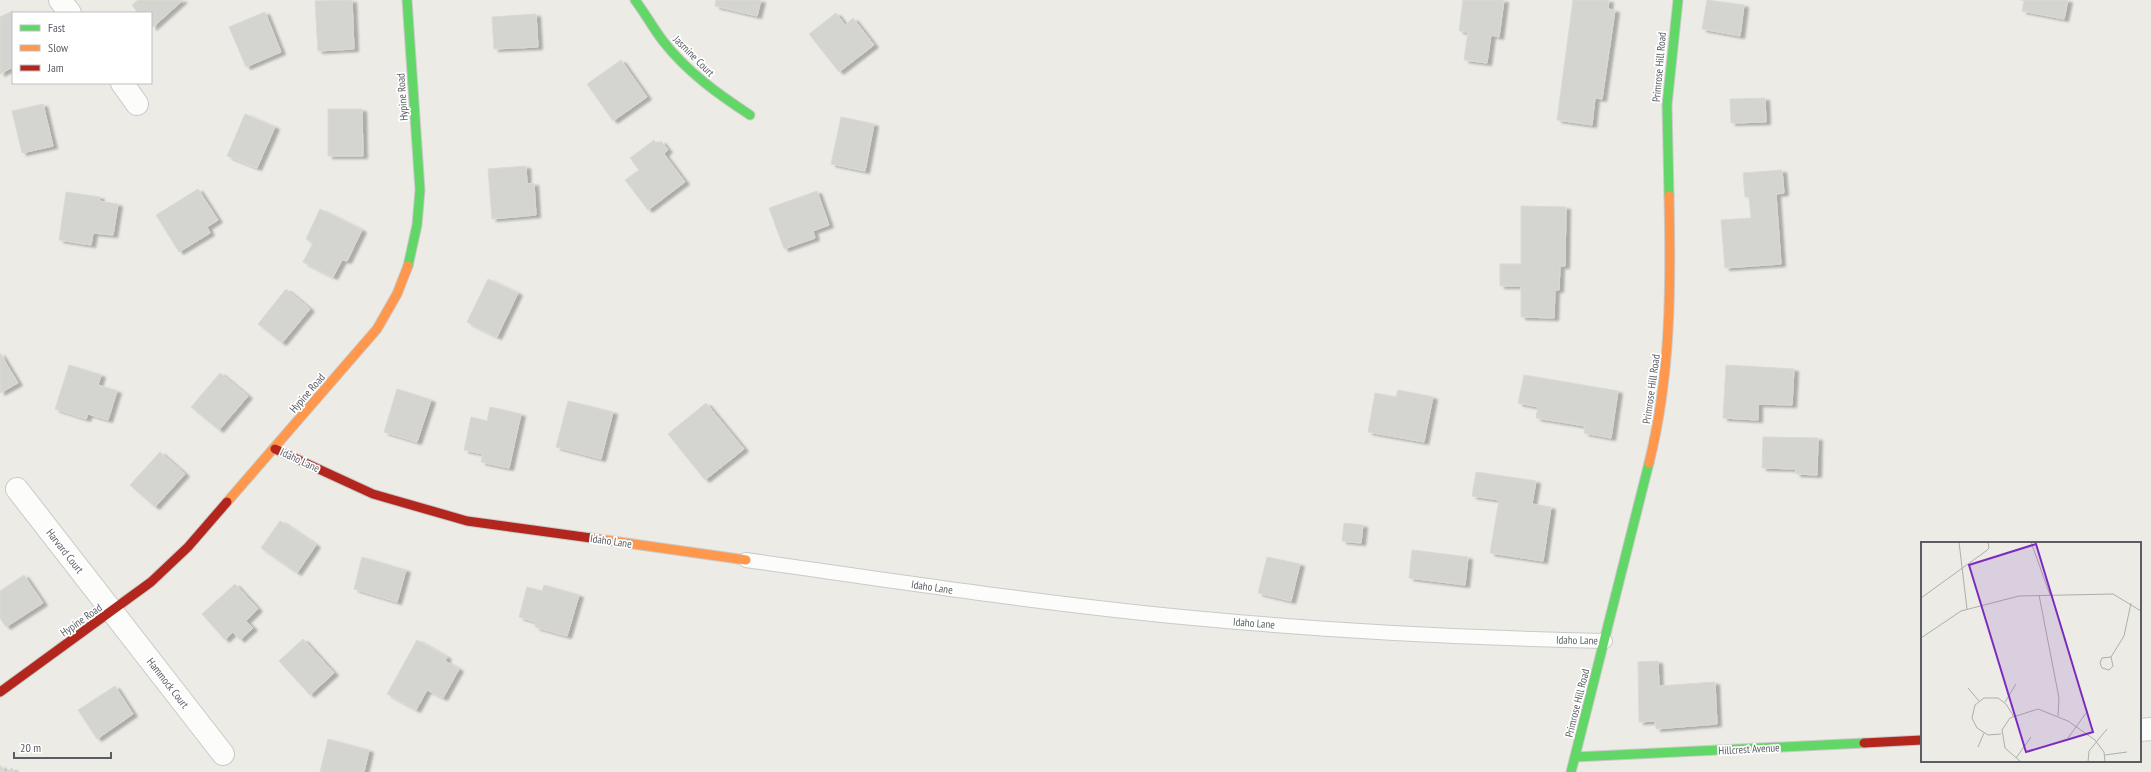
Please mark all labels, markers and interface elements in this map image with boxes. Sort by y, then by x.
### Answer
legend [12,12,152,84]
text: Fast [48,20,66,35]
street label: Primrose Hill Road [1649,31,1669,103]
street label: Jasmine Court [670,32,718,80]
text: Slow [48,40,69,55]
text: Jam [47,60,64,75]
street label: Hypine Road [393,73,411,121]
street label: Primrose Hill Road [1639,353,1663,425]
street label: Hypine Road [286,370,328,416]
street label: Idaho Lane [278,445,322,475]
street label: Harvard Court [43,526,87,576]
street label: Idaho Lane [589,531,633,551]
inset map [1921,542,2141,762]
street label: Idaho Lane [910,577,954,597]
street label: Hypine Road [57,600,105,639]
street label: Idaho Lane [1233,615,1276,631]
street label: Idaho Lane [1556,633,1598,647]
street label: Hammock Court [144,655,192,711]
street label: Primrose Hill Road [1562,667,1592,739]
scale bar [14,734,111,760]
text: 20 m [20,740,41,755]
street label: Hillcrest Avenue [1718,740,1781,758]

